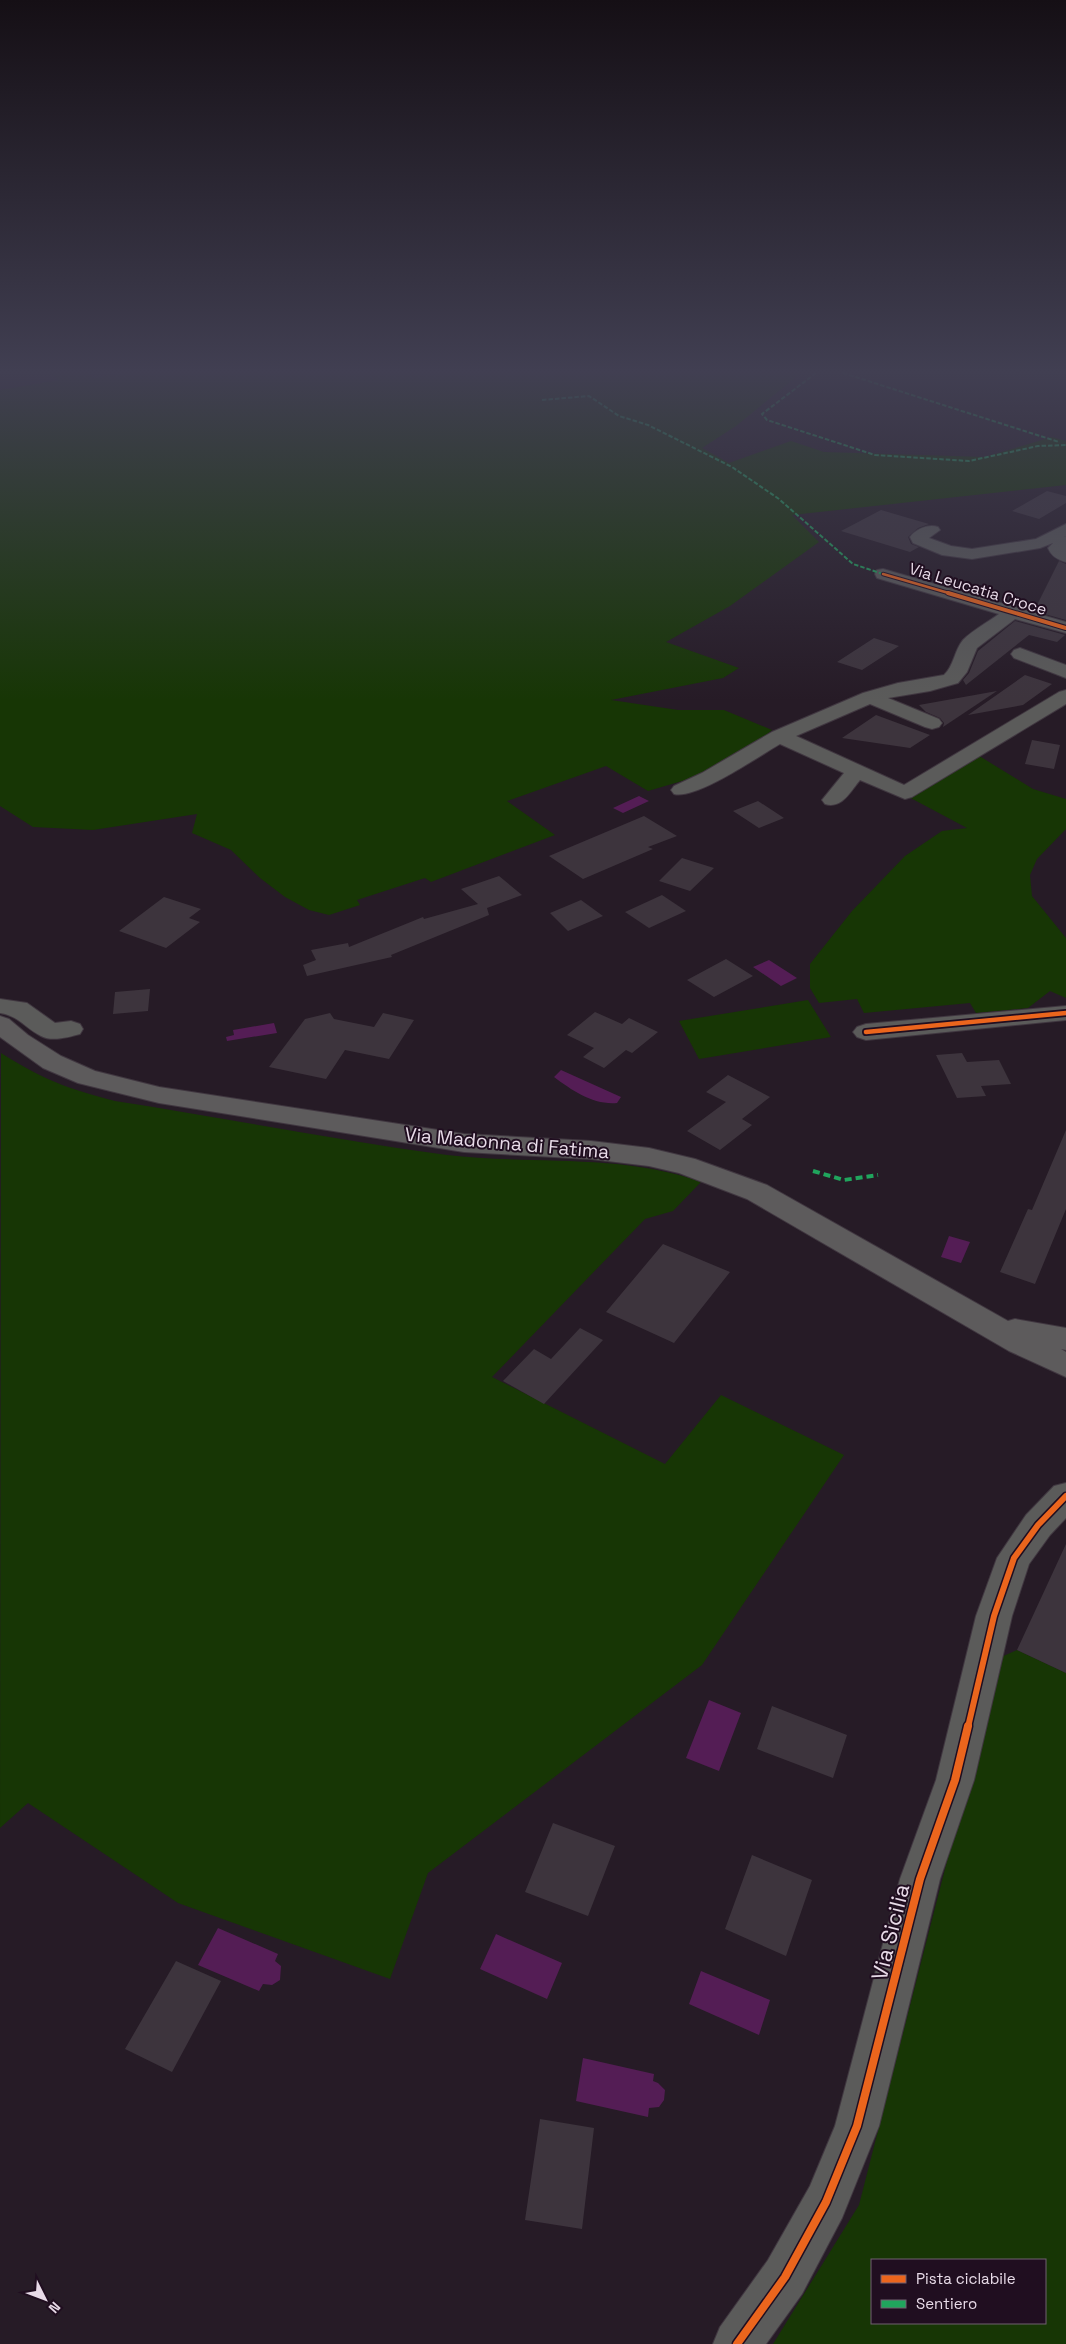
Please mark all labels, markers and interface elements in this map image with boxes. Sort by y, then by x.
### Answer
street label: Via Leucatia Croce [907,558,1049,620]
street label: Via Madonna di Fatima [404,1122,610,1164]
street label: Via Sicilia [865,1881,916,1983]
legend [871,2259,1046,2324]
text: Pista ciclabile [916,2269,1016,2288]
north arrow [20,2274,70,2324]
text: Sentiero [916,2294,977,2313]
text: N [45,2298,64,2317]

